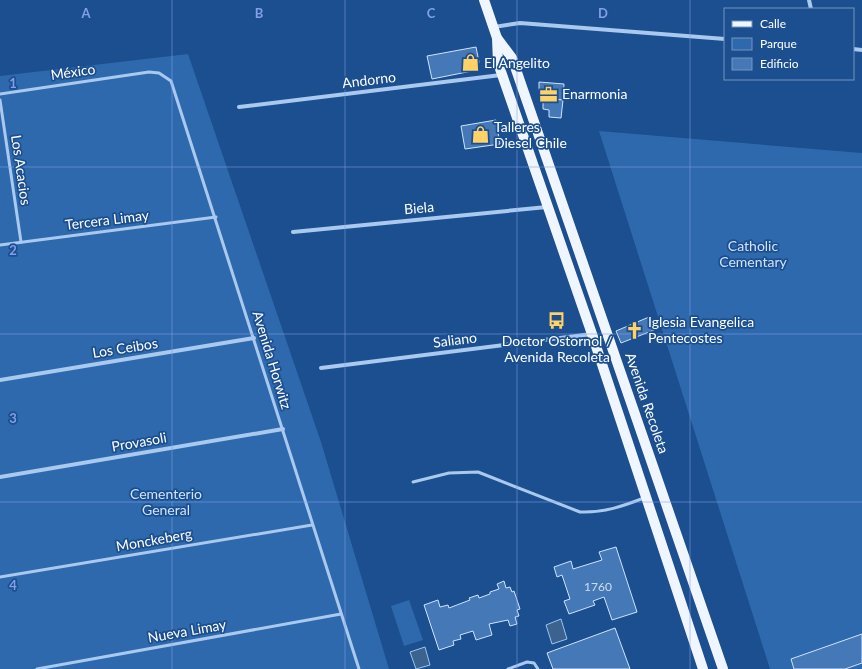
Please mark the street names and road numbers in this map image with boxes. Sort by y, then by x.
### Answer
street label: México [50,60,96,83]
street label: Andorno [341,68,397,91]
street label: Los Acacios [8,134,35,206]
street label: Biela [403,198,435,217]
street label: Tercera Limay [64,206,151,233]
street label: Avenida Horwitz [249,309,296,411]
street label: Saliano [432,328,478,351]
street label: Los Ceibos [91,334,159,361]
street label: Avenida Recoleta [622,350,673,456]
street label: Provasoli [110,428,168,455]
street label: Monckeberg [115,524,193,555]
street label: Nueva Limay [146,615,228,646]

